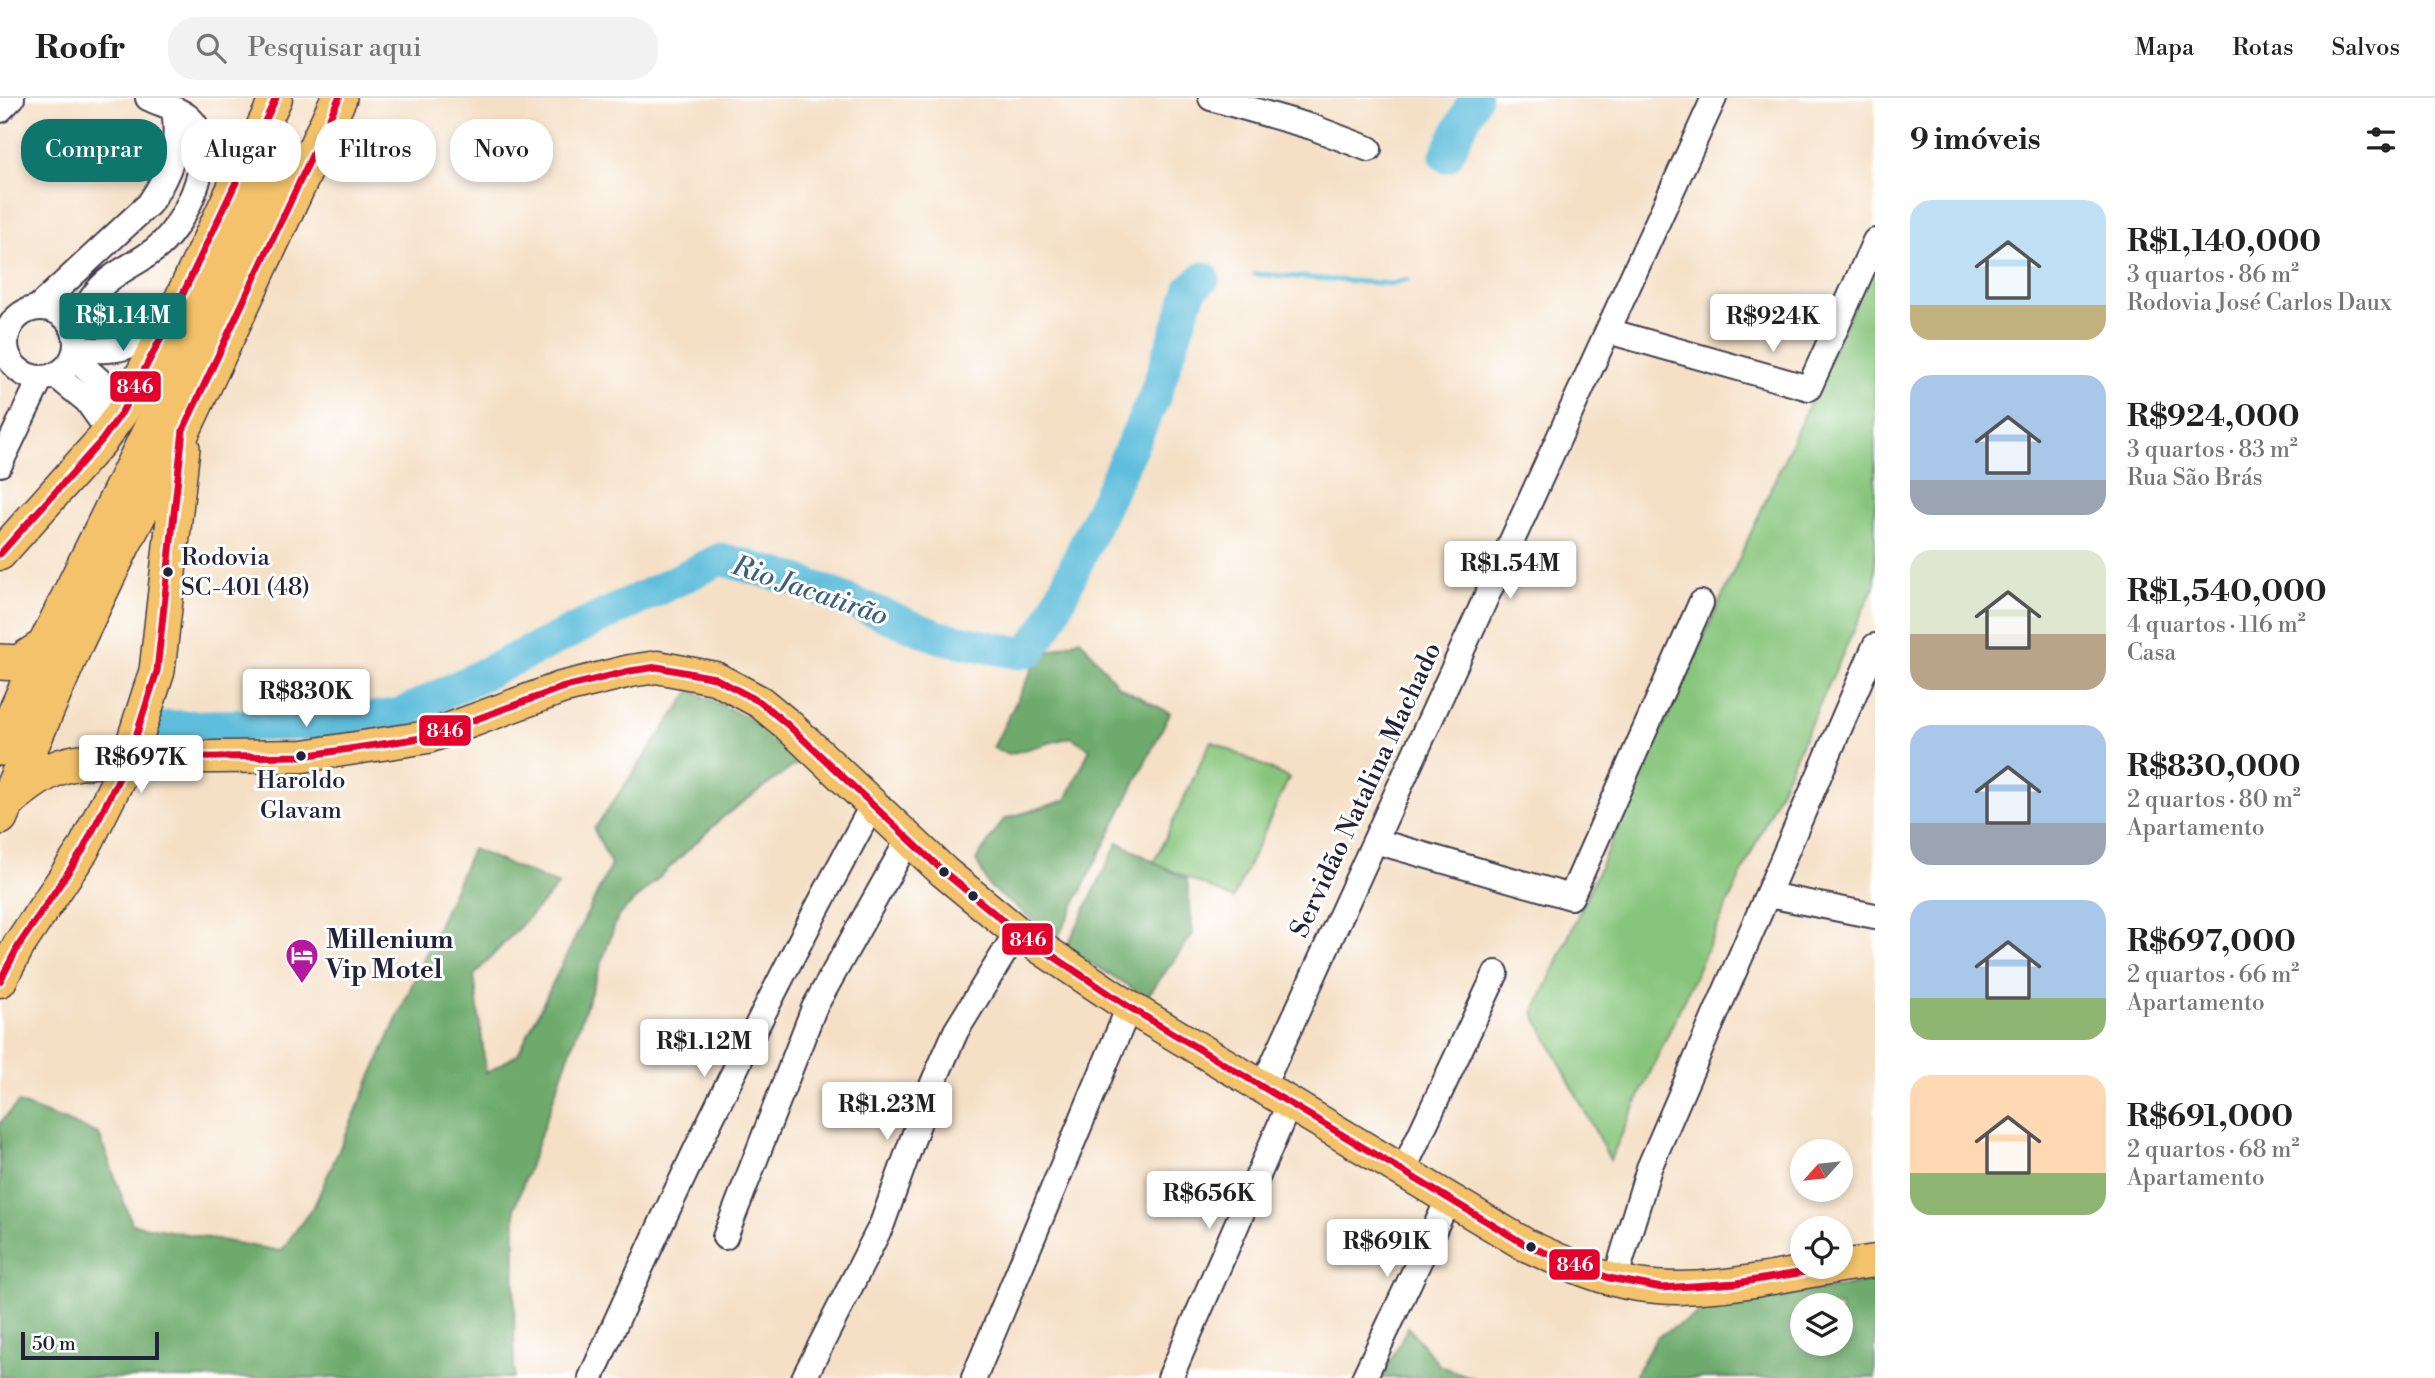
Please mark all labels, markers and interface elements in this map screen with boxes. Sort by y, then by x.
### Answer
search box [168,17,658,80]
text: Roofr [35,28,126,69]
icon: search [192,29,230,67]
text: Pesquisar aqui [248,32,422,64]
text: Mapa [2135,33,2194,63]
text: Rotas [2232,33,2293,63]
text: Salvos [2331,33,2400,63]
chip: Comprar [21,119,167,182]
chip: Alugar [181,119,301,182]
chip: Filtros [315,119,436,182]
chip: Novo [450,119,553,182]
text: 9 imóveis [1910,121,2041,159]
icon: filters [2362,121,2400,159]
text: R$1,140,000 [2127,223,2321,261]
icon: home [1966,228,2050,312]
text: 3 quartos · 86 m² [2127,261,2299,289]
text: Rodovia José Carlos Daux [2127,289,2392,317]
pin: R$1.14M [58,294,188,353]
pin: R$924K [1716,294,1830,354]
text: R$1.14M [75,302,171,330]
text: R$924K [1726,303,1820,331]
line badge: 846 [109,370,162,403]
text: 846 [116,375,154,399]
text: R$924,000 [2127,398,2300,436]
icon: home [1966,403,2050,487]
text: 3 quartos · 83 m² [2127,436,2298,464]
text: Rua São Brás [2127,464,2263,492]
pin: R$1.54M [1445,542,1575,601]
place label: Rodovia SC-401 (48) [181,543,310,603]
water label: Rio Jacatirão [727,548,892,634]
text: R$1.54M [1460,550,1560,578]
marker: Rodovia SC-401 (48) [161,565,175,579]
text: R$1,540,000 [2127,573,2327,611]
icon: home [1966,578,2050,662]
text: 4 quartos · 116 m² [2127,611,2306,639]
street label: Servidão Natalina Machado [1283,637,1449,943]
text: Casa [2127,639,2176,667]
pin: R$830K [249,670,363,729]
text: R$830K [259,678,353,706]
line badge: 846 [418,714,472,747]
text: 846 [426,719,464,743]
pin: R$697K [84,736,198,795]
text: R$697K [95,744,187,772]
text: R$830,000 [2127,748,2301,786]
marker: Haroldo Glavam [294,749,308,763]
icon: home [1966,753,2050,837]
place label: Haroldo Glavam [256,766,346,826]
text: 2 quartos · 80 m² [2127,786,2301,814]
text: Apartamento [2127,814,2265,842]
unlabelled marker [937,865,951,879]
unlabelled marker [966,889,980,903]
line badge: 846 [1001,922,1054,956]
text: R$697,000 [2127,923,2296,961]
place label: Millenium Vip Motel [325,924,454,986]
text: 846 [1009,928,1047,952]
icon: home [1966,928,2050,1012]
hotel icon: Millenium Vip Motel [283,936,321,985]
text: 2 quartos · 66 m² [2127,961,2299,989]
text: Apartamento [2127,989,2265,1017]
pin: R$1.12M [639,1020,769,1079]
text: R$1.12M [656,1028,752,1056]
pin: R$1.23M [822,1082,952,1142]
text: R$1.23M [838,1091,936,1119]
text: R$691,000 [2127,1098,2293,1136]
icon: home [1966,1103,2050,1187]
text: 2 quartos · 68 m² [2127,1136,2300,1164]
north arrow [1790,1139,1853,1202]
map controls [1790,1139,1853,1356]
text: Apartamento [2127,1164,2265,1192]
pin: R$656K [1152,1172,1266,1231]
text: R$656K [1163,1180,1255,1208]
button: locate [1790,1216,1853,1279]
pin: R$691K [1330,1220,1444,1279]
text: R$691K [1343,1228,1431,1256]
unlabelled marker [1524,1240,1538,1254]
line badge: 846 [1548,1248,1601,1281]
text: 846 [1556,1253,1594,1277]
button: layers [1790,1293,1853,1356]
scale bar [21,1329,159,1361]
text: 50 m [32,1332,76,1356]

